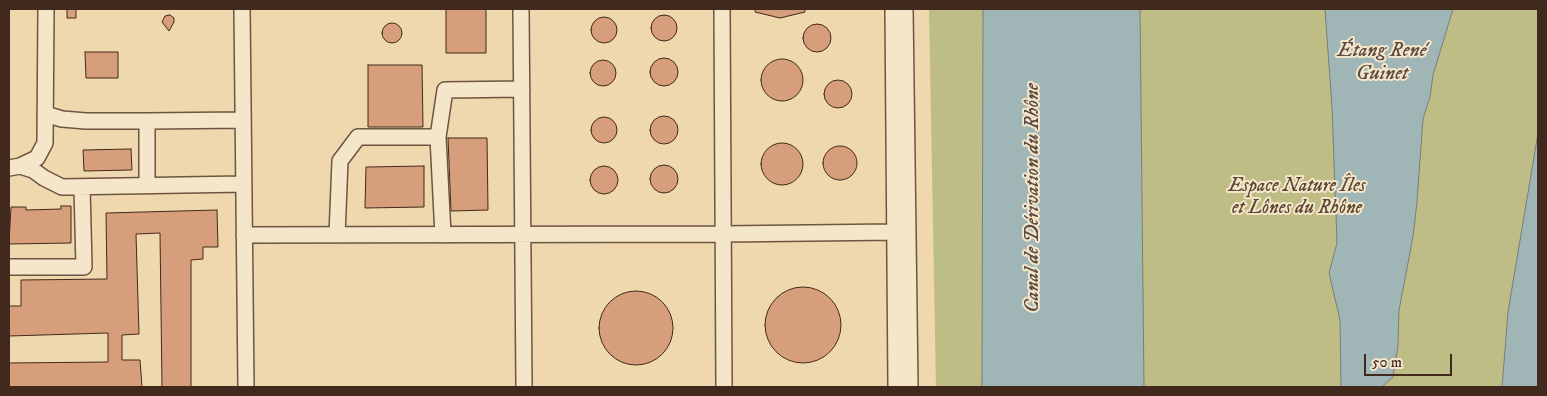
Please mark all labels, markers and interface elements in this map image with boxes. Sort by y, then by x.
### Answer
water label: Étang René Guinet [1337,40,1427,87]
water label: Canal de Dérivation du Rhône [1022,83,1046,313]
park label: Espace Nature Îles et Lônes du Rhône [1228,176,1366,220]
scale bar [1367,344,1454,376]
text: 50 m [1372,353,1402,372]

